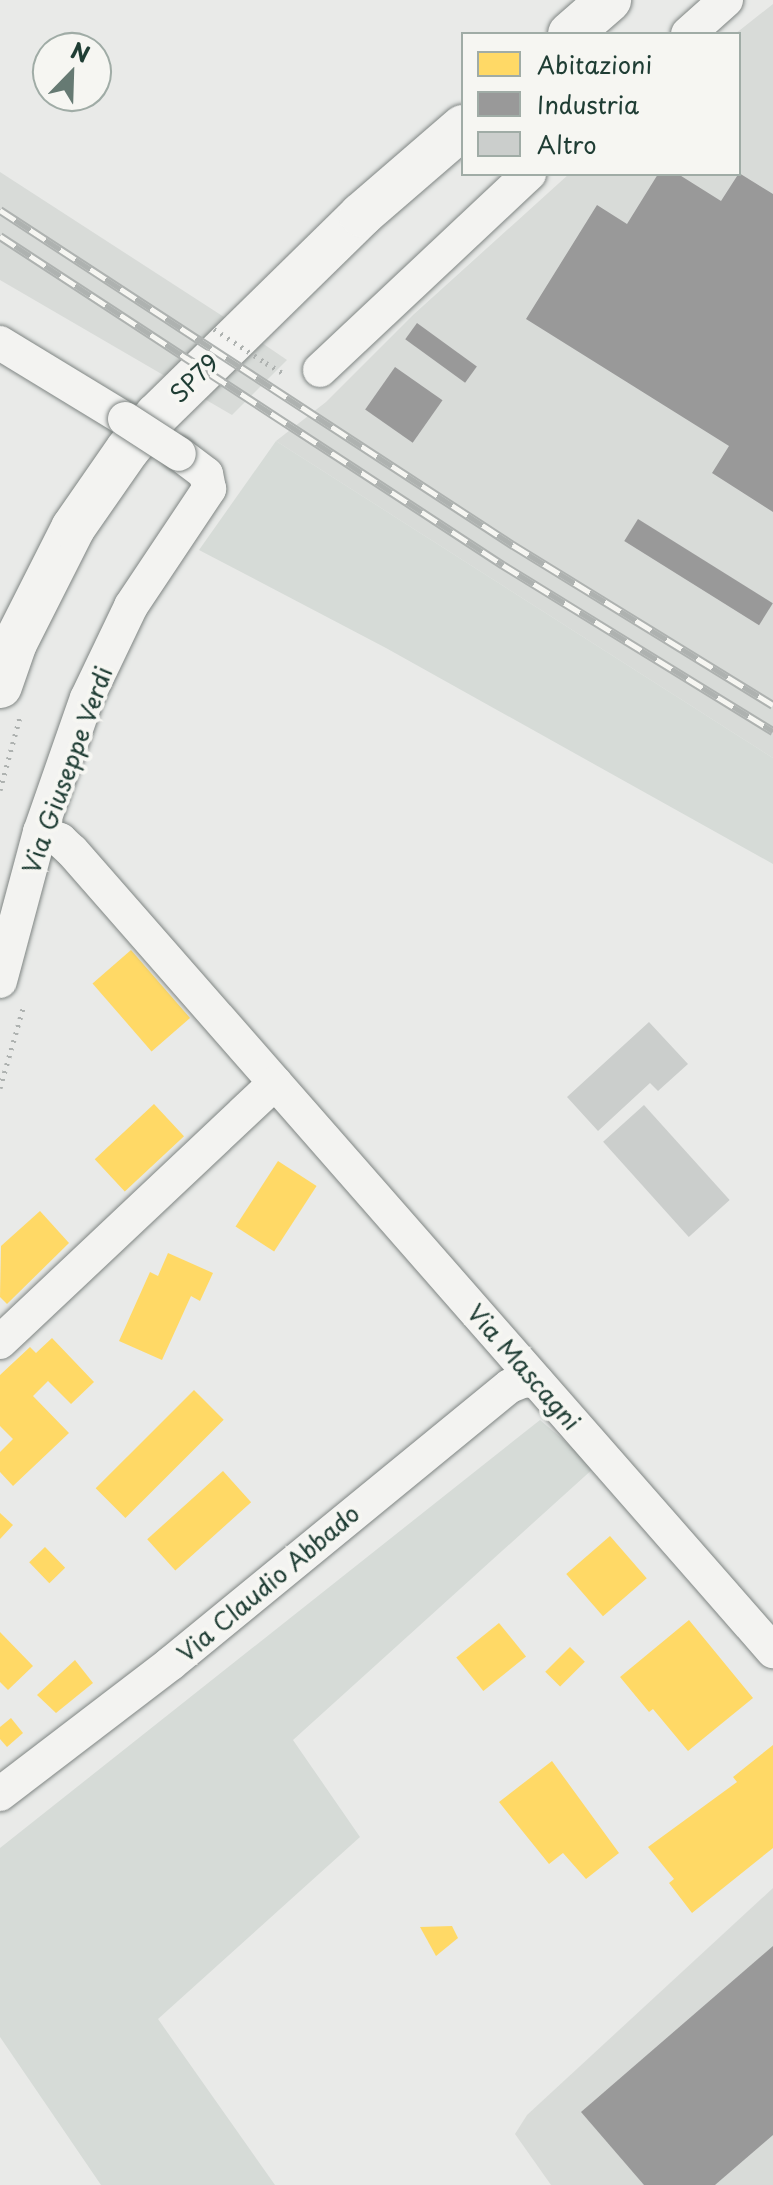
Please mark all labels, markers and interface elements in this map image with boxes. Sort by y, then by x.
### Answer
north arrow [32,32,112,112]
legend [461,32,741,176]
text: N [66,33,95,70]
text: Abitazioni [537,46,652,82]
text: Industria [537,86,639,122]
text: Altro [537,126,597,162]
street label: SP79 [164,348,224,408]
street label: Via Giuseppe Verdi [16,662,118,878]
street label: Via Mascagni [462,1298,586,1436]
street label: Via Claudio Abbado [171,1499,365,1667]

